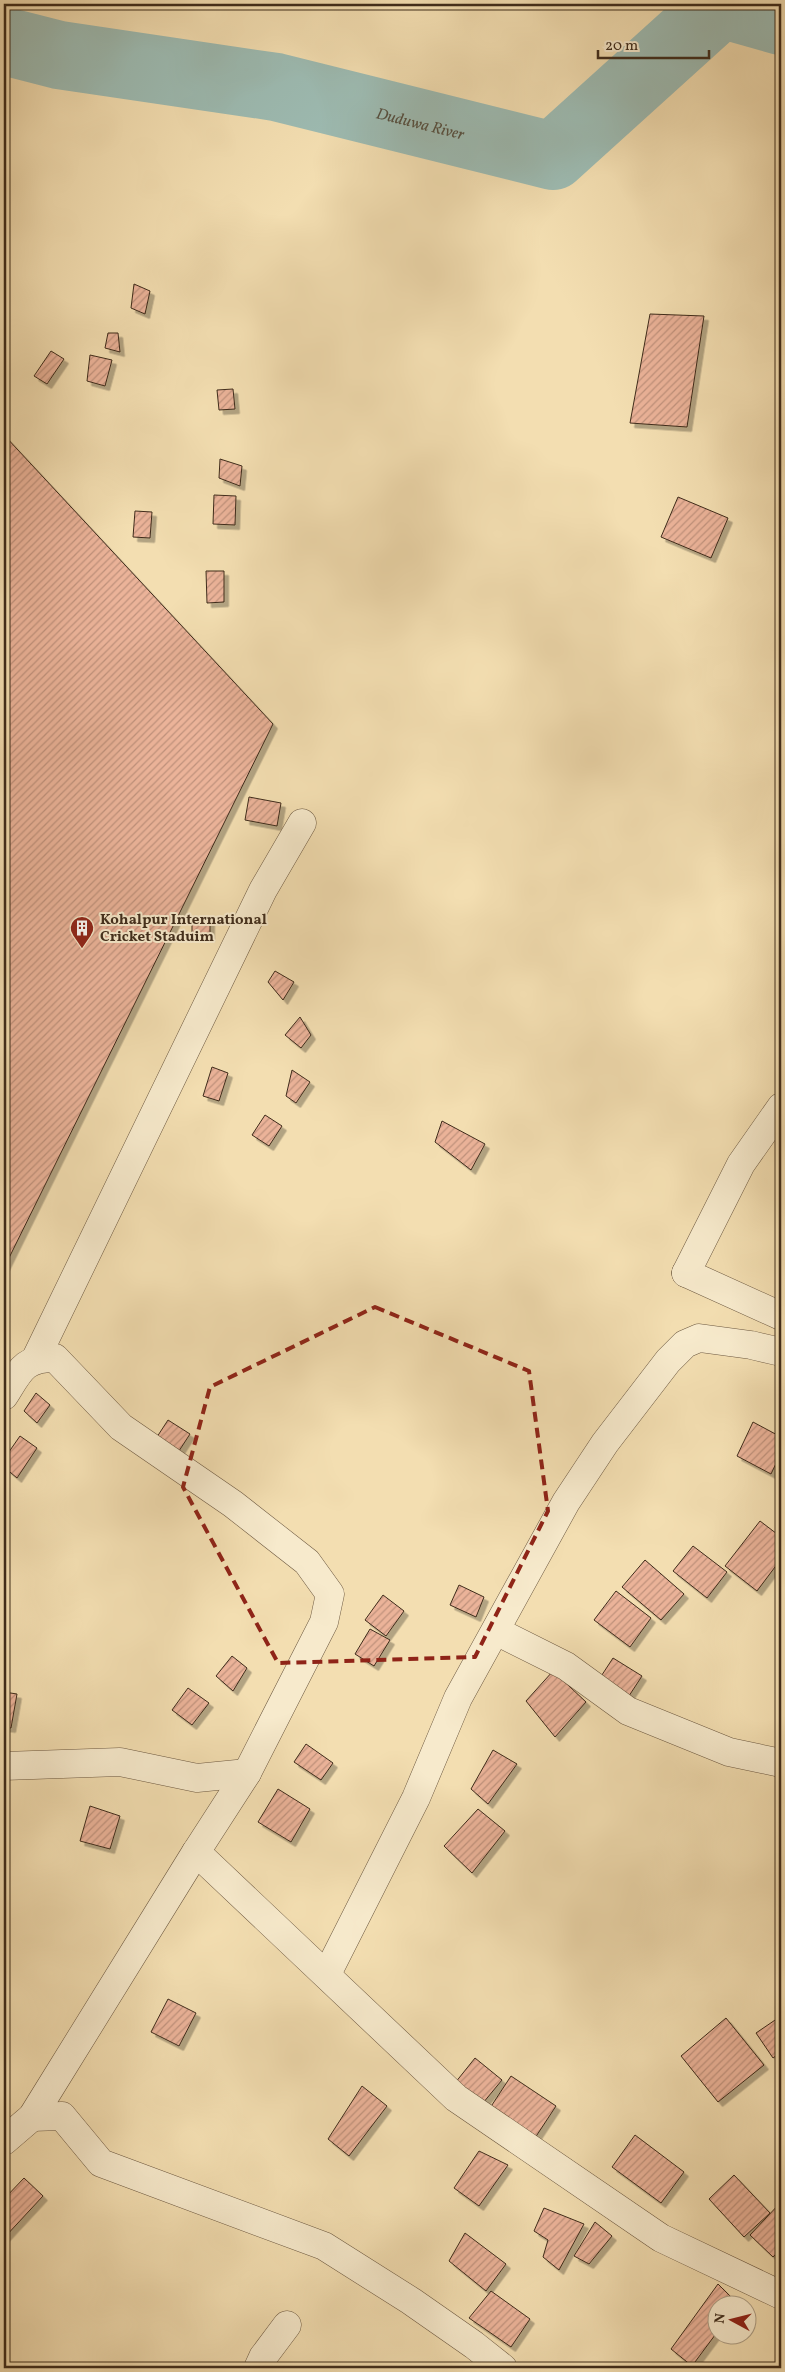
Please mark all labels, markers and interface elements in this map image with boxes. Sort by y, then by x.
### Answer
scale bar [598,28,709,60]
text: 20 m [605,36,638,57]
water label: Duduwa River [373,103,467,147]
place label: Kohalpur International Cricket Staduim [100,910,267,948]
building icon: Kohalpur International Cricket Staduim [69,915,95,949]
north arrow [708,2294,758,2344]
text: N [711,2312,731,2325]

